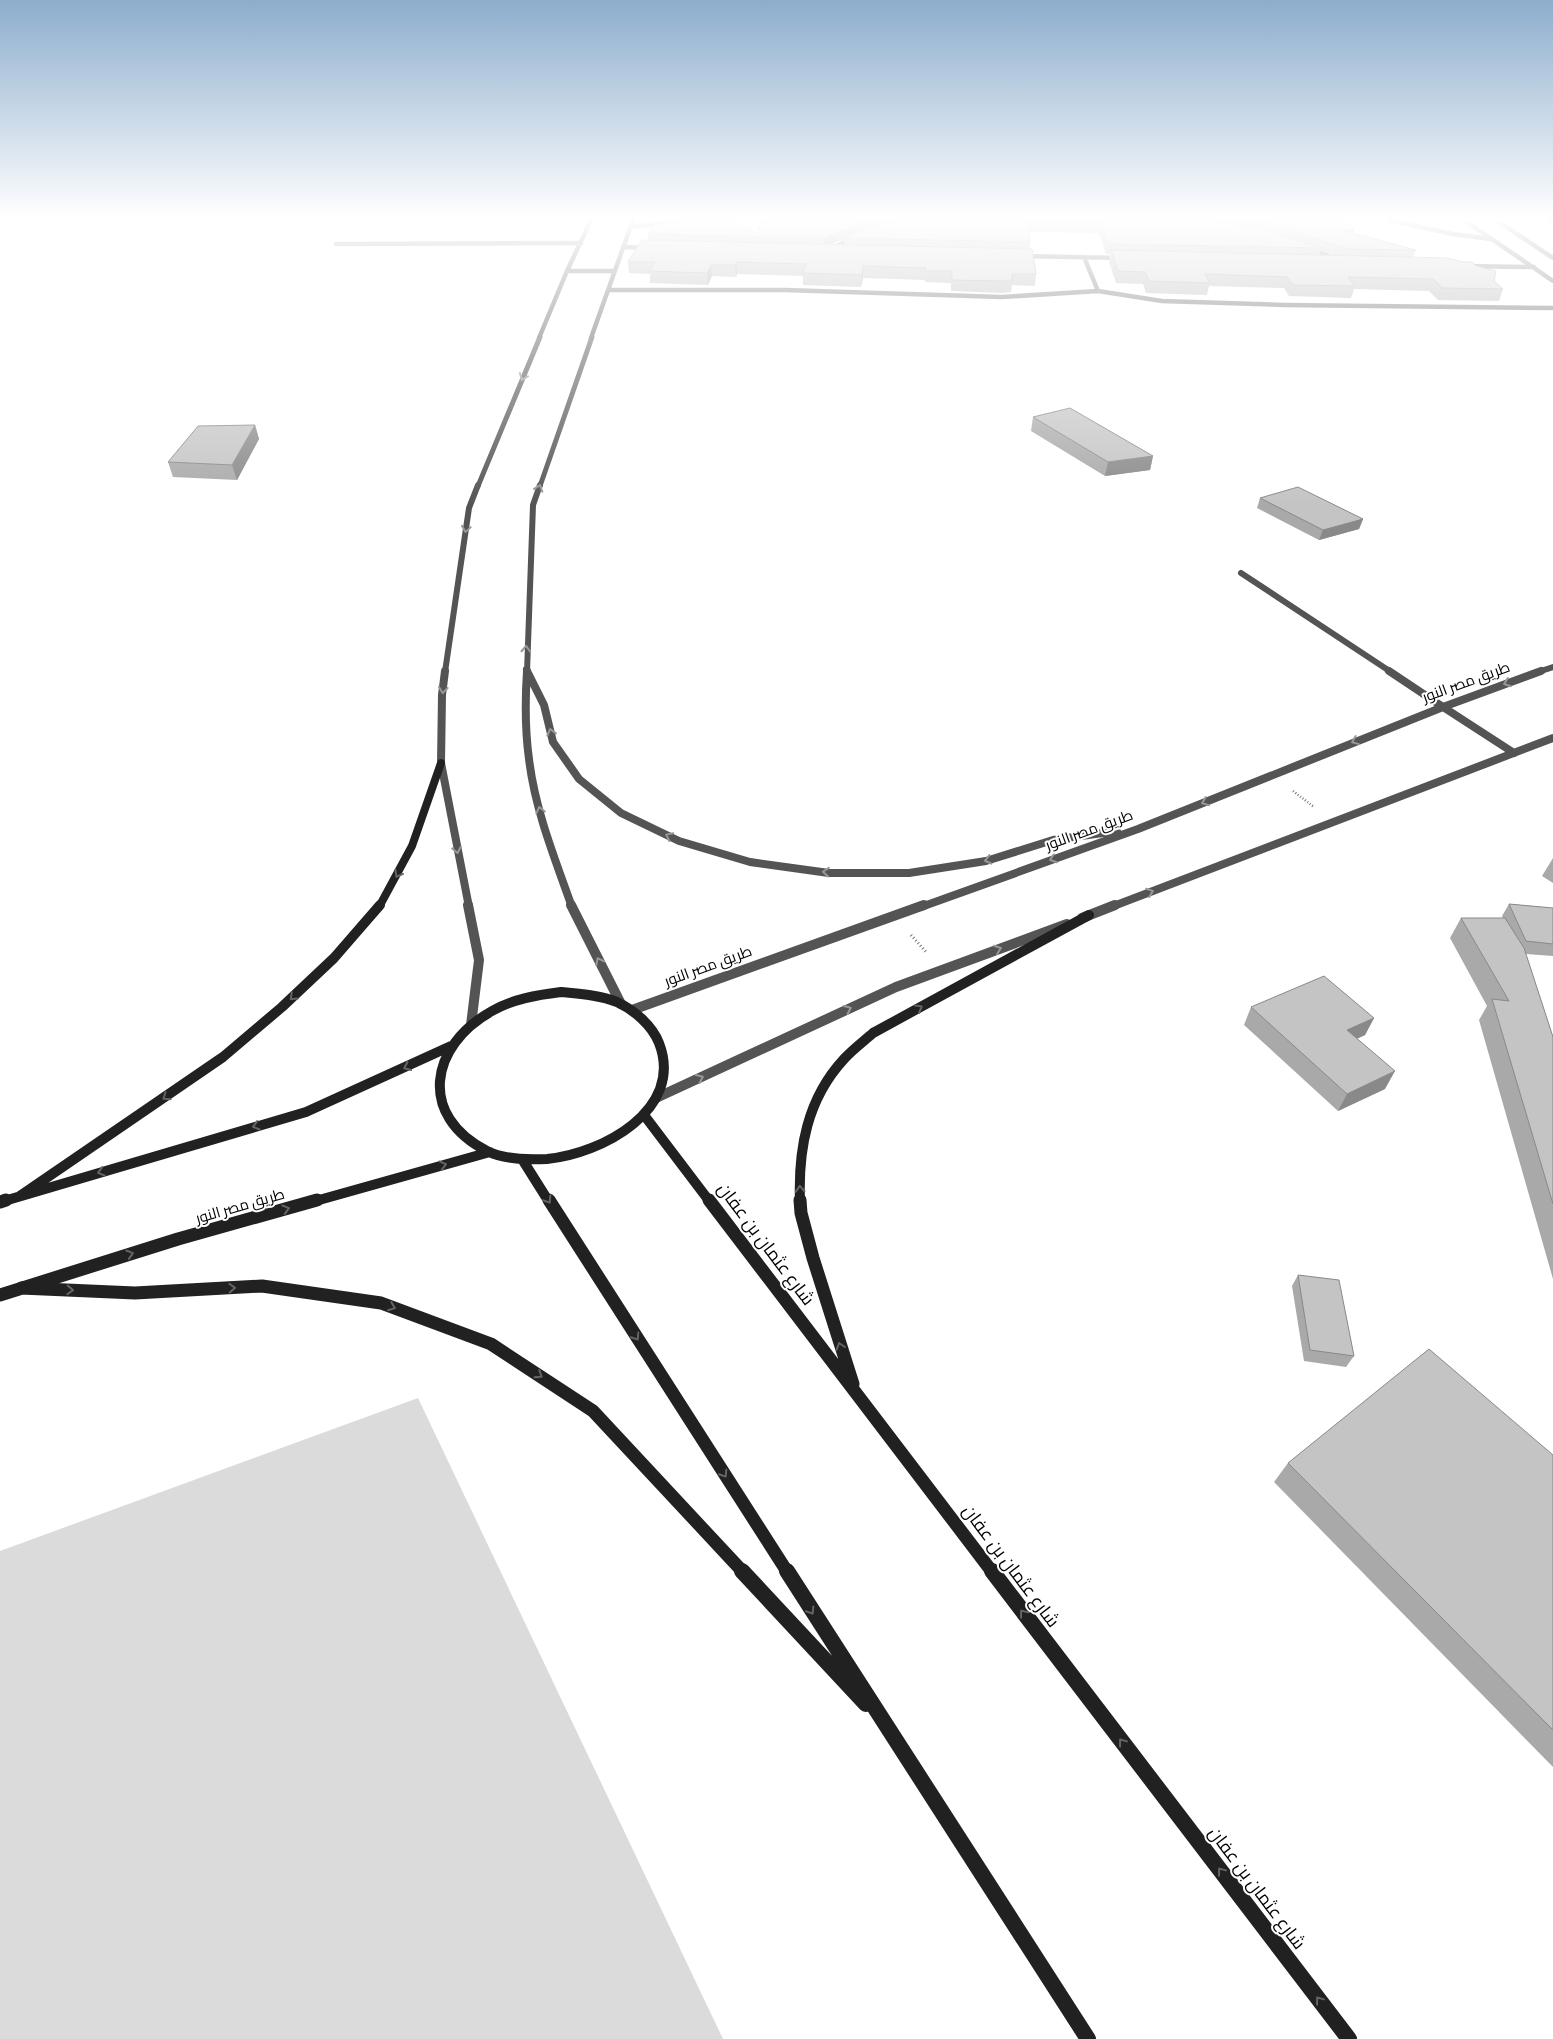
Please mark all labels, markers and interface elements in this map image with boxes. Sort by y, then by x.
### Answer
one-way arrow [519,372,530,381]
one-way arrow [534,484,544,493]
one-way arrow [461,525,472,533]
one-way arrow [521,645,532,653]
street label: طريق مصر النور [1418,657,1513,708]
one-way arrow [1503,677,1512,687]
one-way arrow [438,686,449,694]
one-way arrow [546,727,557,736]
one-way arrow [1352,736,1360,746]
one-way arrow [1201,796,1209,806]
street label: طريق مصر النور [1041,805,1136,856]
one-way arrow [535,806,546,815]
one-way arrow [665,832,674,842]
one-way arrow [452,846,462,855]
one-way arrow [1049,853,1057,863]
one-way arrow [983,854,992,865]
one-way arrow [822,867,830,878]
one-way arrow [394,868,404,877]
one-way arrow [1146,888,1154,898]
street label: طريق مصر النور [660,941,755,992]
one-way arrow [994,945,1002,955]
one-way arrow [595,957,605,966]
one-way arrow [290,991,299,1000]
one-way arrow [914,1004,923,1014]
one-way arrow [843,1005,852,1016]
one-way arrow [403,1060,412,1071]
one-way arrow [695,1073,704,1084]
one-way arrow [162,1091,172,1100]
one-way arrow [253,1121,261,1131]
one-way arrow [438,1161,446,1171]
one-way arrow [97,1167,105,1177]
street label: شارع عثمان بن عفان [711,1178,820,1311]
street label: طريق مصر النور [192,1184,287,1230]
one-way arrow [794,1185,805,1193]
one-way arrow [542,1195,552,1204]
one-way arrow [282,1204,291,1215]
one-way arrow [125,1249,134,1259]
one-way arrow [228,1282,236,1293]
one-way arrow [66,1285,74,1296]
one-way arrow [388,1301,396,1311]
one-way arrow [630,1331,639,1341]
one-way arrow [836,1342,846,1350]
one-way arrow [533,1369,542,1379]
one-way arrow [717,1468,727,1477]
street label: شارع عثمان بن عفان [956,1500,1065,1633]
one-way arrow [805,1605,815,1614]
one-way arrow [1021,1610,1029,1619]
one-way arrow [1119,1738,1128,1748]
street label: شارع عثمان بن عفان [1202,1822,1311,1955]
one-way arrow [1218,1868,1226,1877]
one-way arrow [1316,1996,1325,2006]

